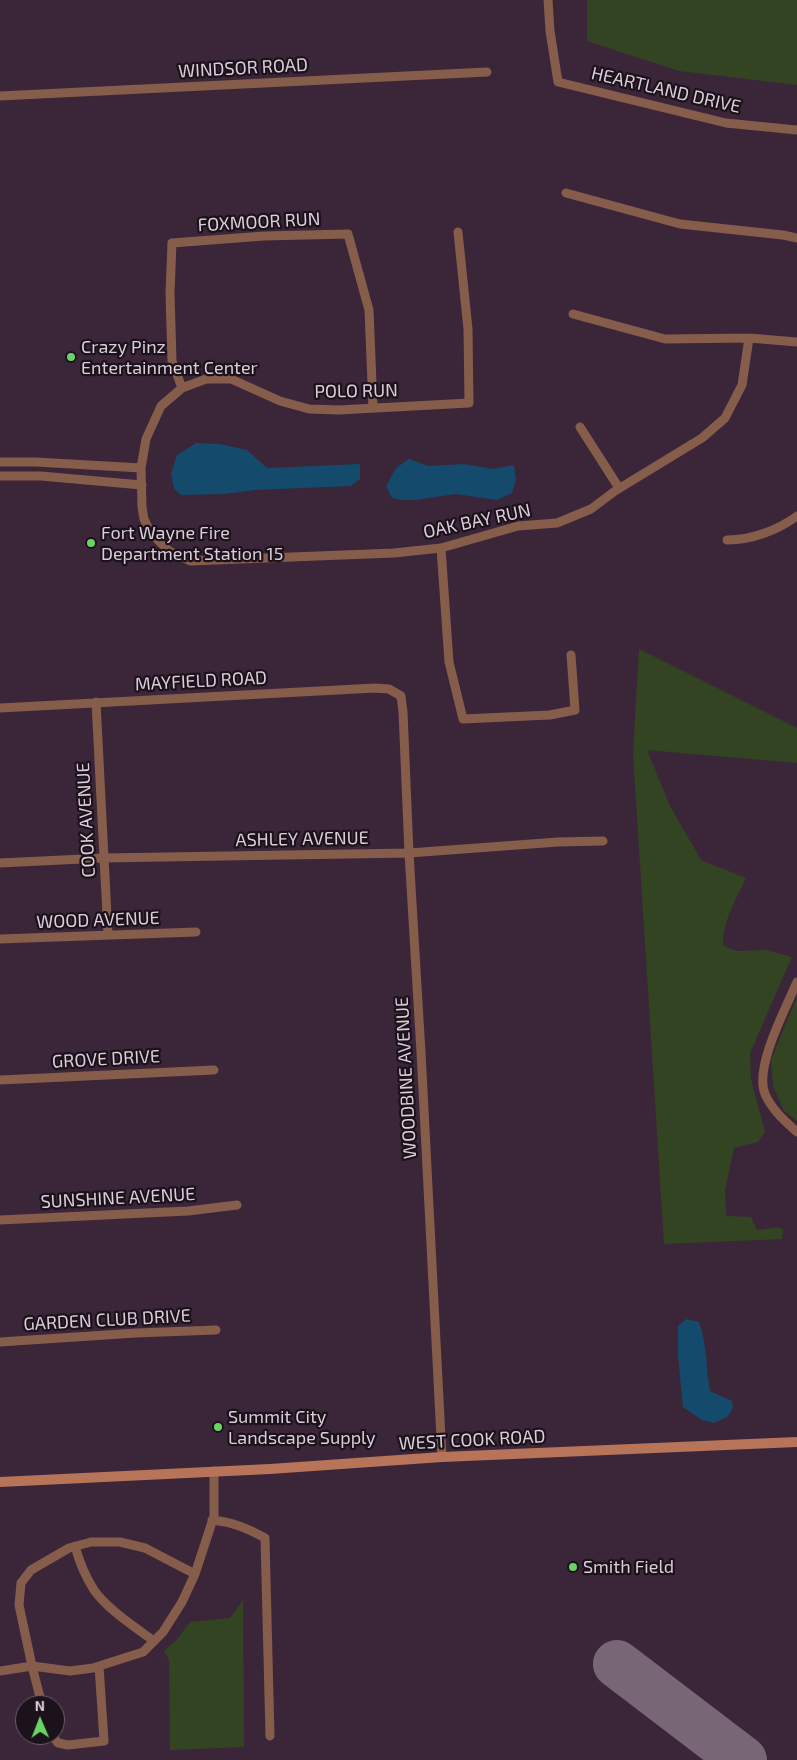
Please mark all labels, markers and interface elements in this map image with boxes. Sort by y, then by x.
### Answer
street label: WINDSOR ROAD [178,54,308,82]
street label: HEARTLAND DRIVE [589,62,743,118]
street label: FOXMOOR RUN [197,208,321,236]
place label: Crazy Pinz Entertainment Center [81,336,258,378]
marker: Crazy Pinz Entertainment Center [65,351,77,363]
street label: POLO RUN [314,379,398,403]
street label: OAK BAY RUN [421,499,533,543]
place label: Fort Wayne Fire Department Station 15 [101,522,283,564]
marker: Fort Wayne Fire Department Station 15 [85,537,97,549]
street label: MAYFIELD ROAD [134,667,268,695]
street label: COOK AVENUE [72,762,100,878]
street label: ASHLEY AVENUE [235,827,369,851]
street label: WOOD AVENUE [36,907,160,933]
street label: WOODBINE AVENUE [391,996,421,1160]
street label: GROVE DRIVE [51,1045,161,1073]
street label: SUNSHINE AVENUE [40,1183,196,1213]
street label: GARDEN CLUB DRIVE [23,1305,191,1335]
place label: Summit City Landscape Supply [228,1406,376,1448]
marker: Summit City Landscape Supply [212,1421,224,1433]
street label: WEST COOK ROAD [398,1425,546,1455]
place label: Smith Field [583,1556,674,1578]
marker: Smith Field [567,1561,579,1573]
north arrow [15,1695,65,1745]
text: N [35,1697,45,1714]

